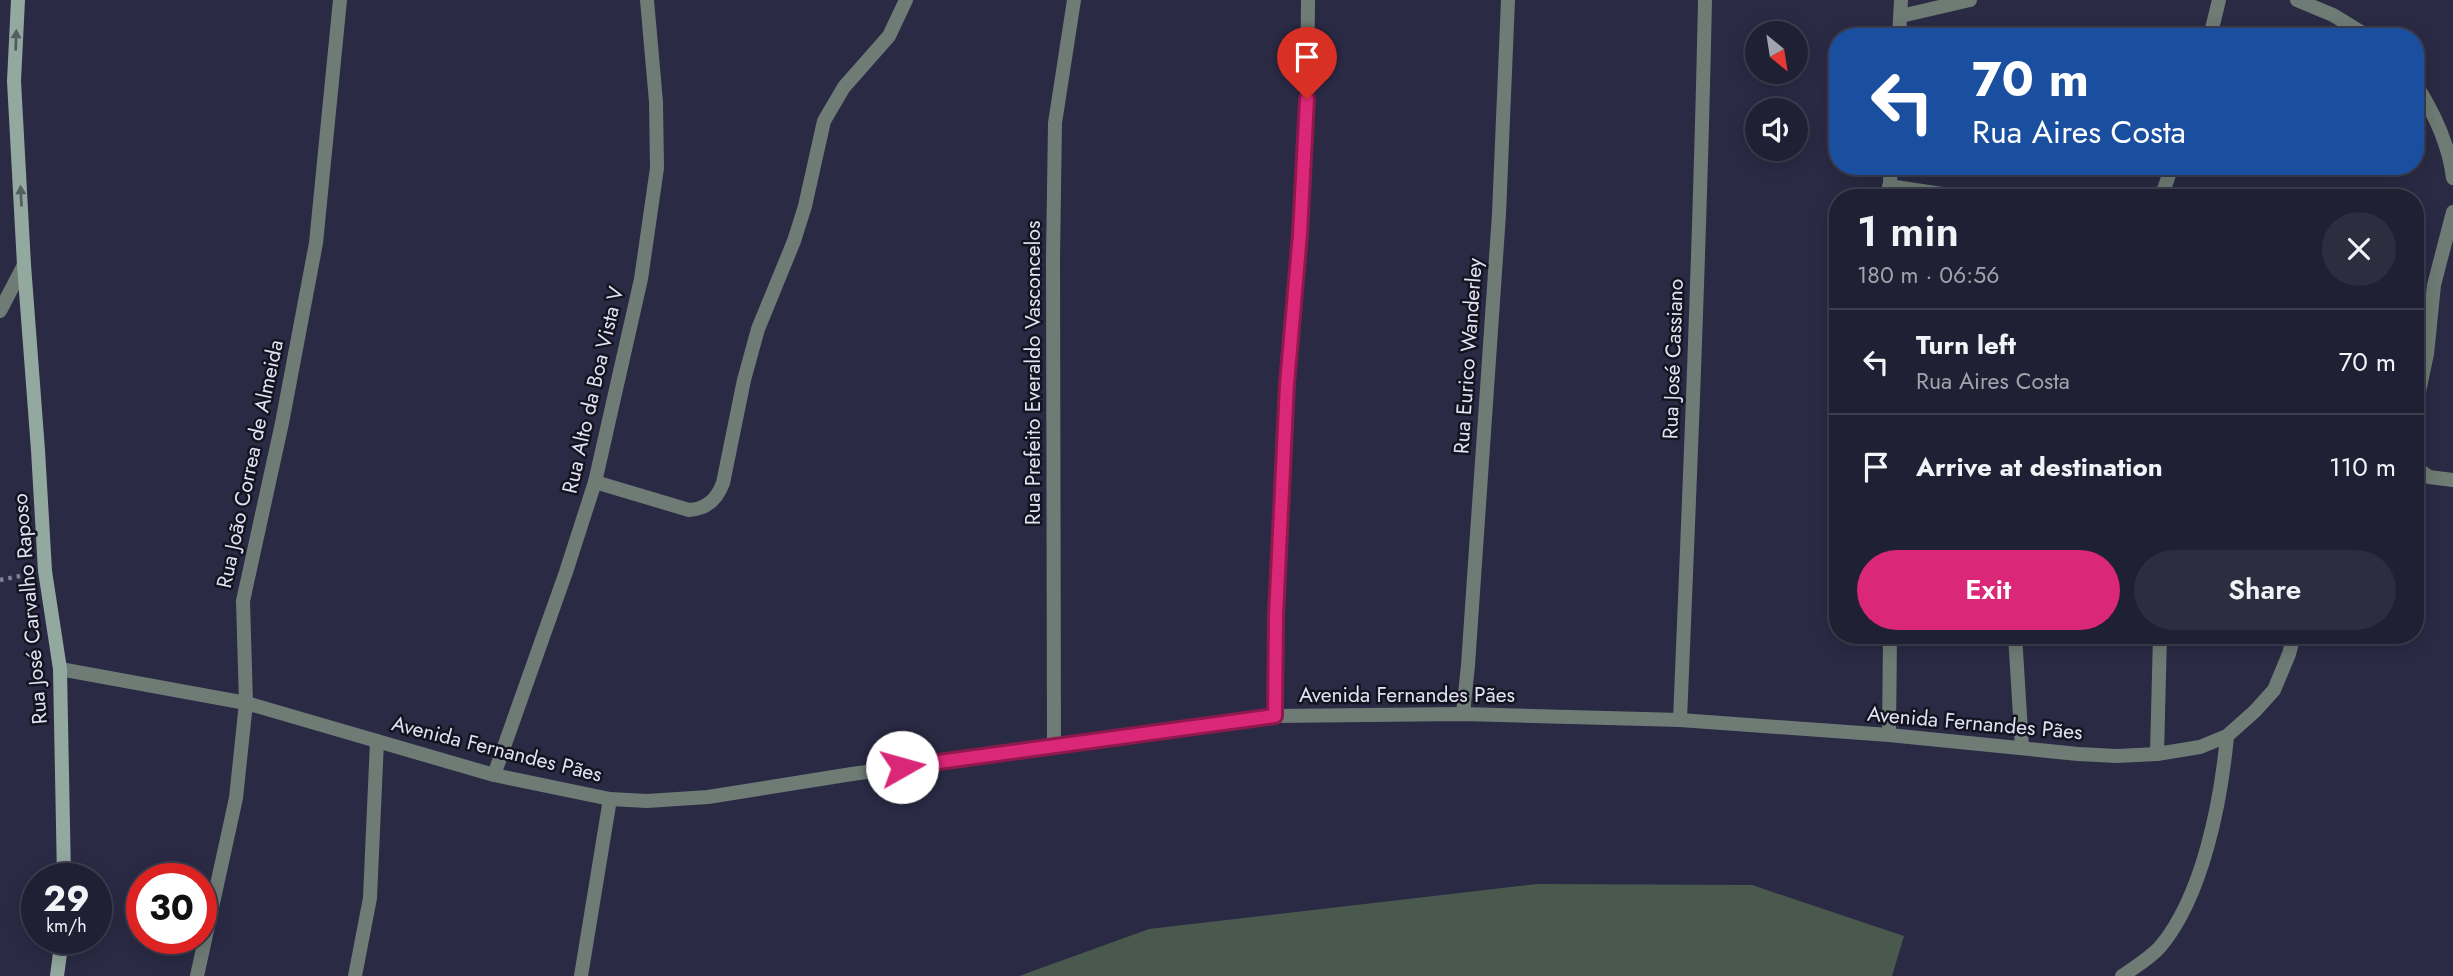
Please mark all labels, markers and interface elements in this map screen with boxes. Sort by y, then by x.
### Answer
north arrow [1745,21,1808,84]
map controls [1745,21,1808,161]
pin [1277,27,1337,99]
one-way arrow [11,29,22,51]
icon: arrive [1288,38,1326,76]
text: 70 m [1972,44,2089,114]
icon: left [1857,56,1948,147]
button: sound [1745,98,1808,161]
text: Rua Aires Costa [1972,109,2186,155]
one-way arrow [15,185,26,207]
text: 1 min [1857,201,1959,262]
button: close [2322,212,2396,286]
street label: Rua Prefeito Everaldo Vasconcelos [1018,221,1048,525]
street label: Rua Eurico Wanderley [1446,256,1490,455]
text: 180 m · 06:56 [1857,258,1999,292]
street label: Rua José Cassiano [1655,278,1691,440]
street label: Rua Alto da Boa Vista V [555,283,631,497]
text: Turn left [1916,326,2016,364]
street label: Rua João Correa de Almeida [209,337,291,591]
icon: left [1857,343,1895,381]
text: 70 m [2339,343,2396,381]
text: Rua Aires Costa [1916,364,2070,398]
icon: arrive [1857,448,1895,486]
text: Arrive at destination [1916,448,2163,486]
text: 110 m [2329,448,2396,486]
street label: Rua José Carvalho Raposo [5,492,55,726]
button: Exit [1857,550,2120,630]
button: Share [2134,550,2396,630]
street label: Avenida Fernandes Pães [1299,680,1515,710]
street label: Avenida Fernandes Pães [1866,699,2084,747]
street label: Avenida Fernandes Pães [389,708,605,790]
position arrow [865,730,939,804]
speed limit sign: 30 [126,863,217,954]
text: 29 [43,874,90,924]
text: km/h [46,913,87,939]

